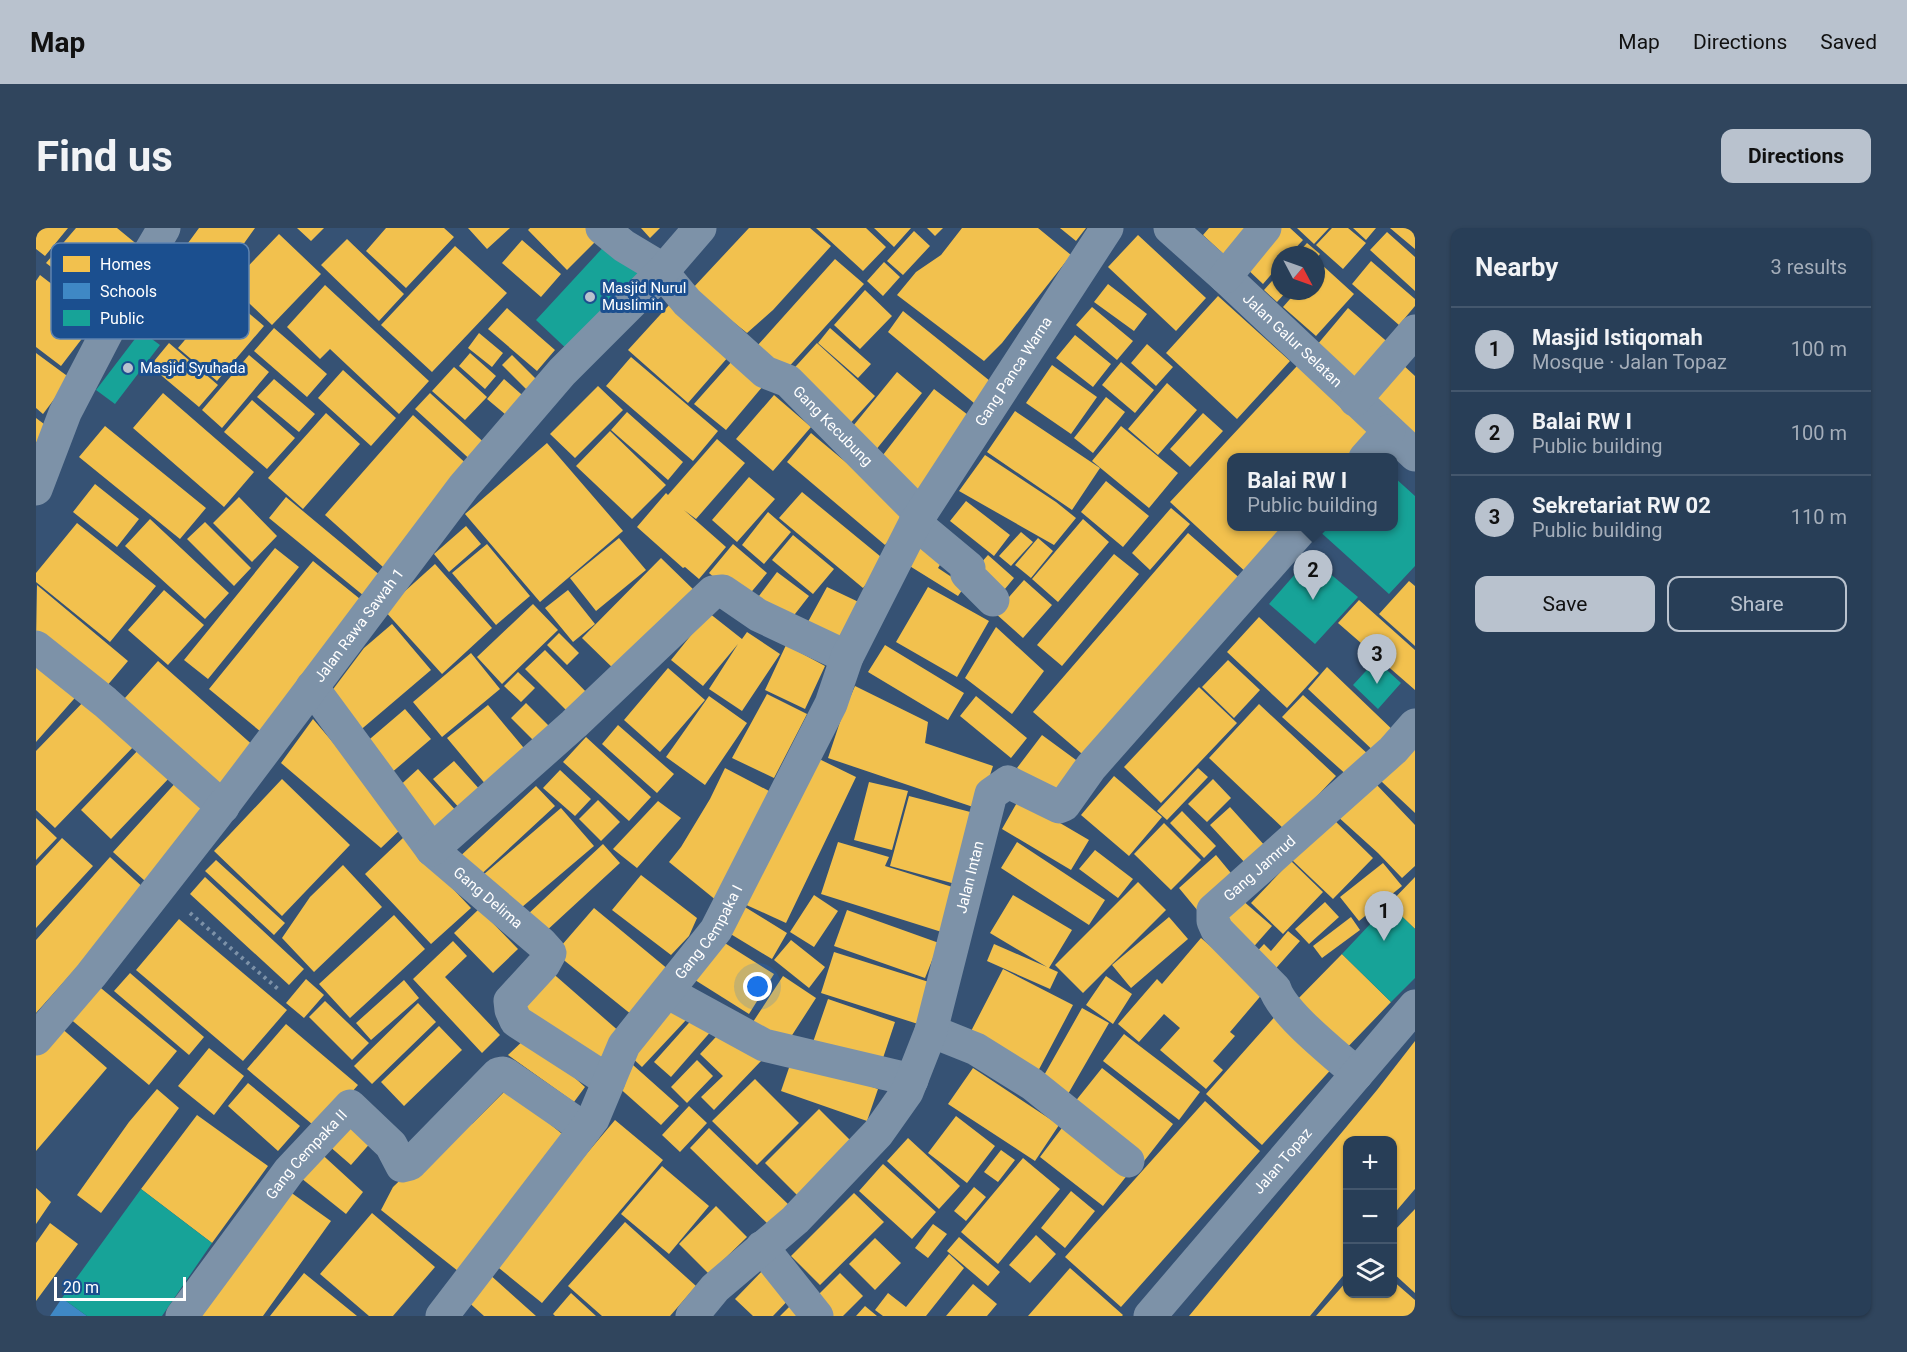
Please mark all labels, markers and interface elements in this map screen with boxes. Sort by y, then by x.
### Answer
text: Map [30,26,85,59]
text: Map [1618,30,1660,54]
text: Directions [1693,30,1787,54]
text: Saved [1820,30,1877,54]
button: Directions [1721,129,1871,183]
text: Find us [36,132,173,181]
legend [51,243,249,339]
north arrow [1271,246,1325,300]
text: Nearby [1475,252,1558,282]
text: Homes [100,255,151,274]
text: 3 results [1771,255,1847,279]
place label: Masjid Nurul Muslimin [602,279,686,314]
text: Schools [100,282,157,301]
street label: Jalan Galur Selatan [1239,289,1346,391]
marker: Masjid Nurul Muslimin [583,290,597,304]
text: Public [100,309,144,328]
street label: Gang Panca Warna [971,313,1056,430]
text: Masjid Istiqomah [1532,325,1703,350]
text: 1 [1489,337,1500,361]
text: 100 m [1791,337,1847,361]
text: Mosque · Jalan Topaz [1532,350,1727,374]
place label: Masjid Syuhada [140,359,246,377]
marker: Masjid Syuhada [121,361,135,375]
street label: Gang Kecubung [789,382,876,470]
text: Balai RW I [1532,409,1632,434]
text: 2 [1489,421,1500,445]
text: 100 m [1791,421,1847,445]
text: Public building [1532,434,1662,458]
popup [1227,453,1398,531]
text: Balai RW I [1247,468,1347,493]
text: Public building [1247,493,1378,517]
text: Sekretariat RW 02 [1532,493,1711,518]
text: 3 [1489,505,1500,529]
text: 110 m [1791,505,1847,529]
text: Public building [1532,518,1662,542]
pin: 2 [1294,550,1332,600]
street label: Jalan Rawa Sawah 1 [310,565,408,686]
button: Save [1475,576,1655,632]
button: Share [1667,576,1847,632]
pin: 3 [1358,634,1396,684]
street label: Gang Jamrud [1220,832,1299,905]
street label: Jalan Intan [952,839,988,915]
street label: Gang Delima [450,863,526,932]
street label: Gang Cempaka I [671,882,746,983]
pin: 1 [1364,892,1404,941]
your location [743,972,772,1001]
street label: Gang Cempaka II [262,1106,351,1203]
street label: Jalan Topaz [1249,1124,1316,1198]
map controls [1343,1136,1397,1298]
button: + [1343,1136,1397,1190]
button: − [1343,1190,1397,1244]
button: layers [1343,1244,1397,1298]
scale bar [54,1274,186,1302]
text: 20 m [63,1278,99,1297]

